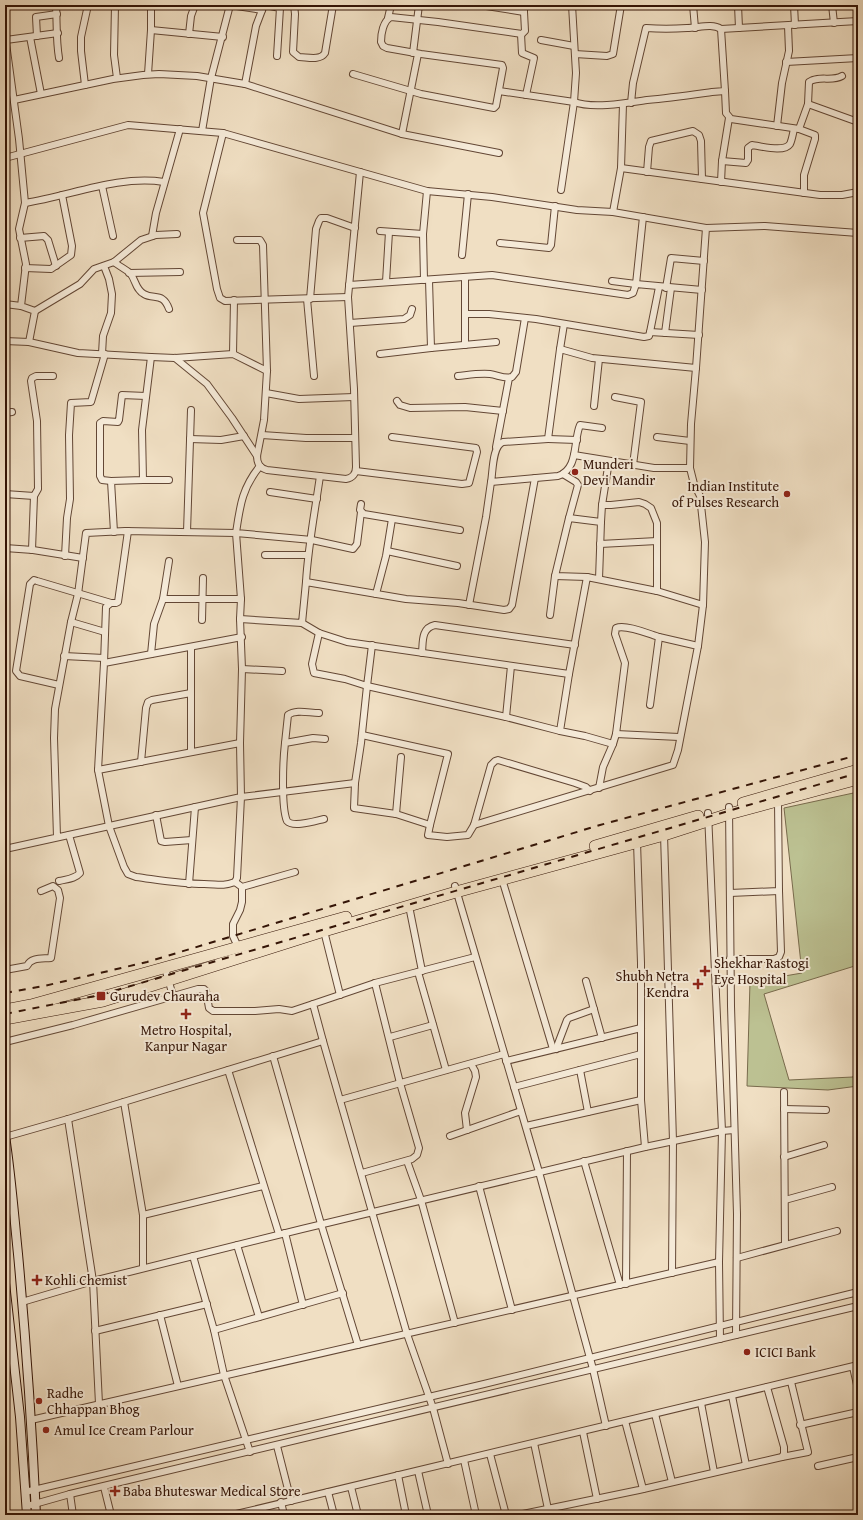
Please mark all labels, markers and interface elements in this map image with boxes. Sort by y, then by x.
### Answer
place label: Munderi Devi Mandir [583,454,655,490]
marker: Munderi Devi Mandir [570,467,580,477]
place label: Indian Institute of Pulses Research [672,476,779,512]
marker: Indian Institute of Pulses Research [782,489,792,499]
place label: Shekhar Rastogi Eye Hospital [714,953,809,989]
marker: Shekhar Rastogi Eye Hospital [699,965,711,977]
place label: Shubh Netra Kendra [616,966,689,1002]
marker: Shubh Netra Kendra [692,978,704,990]
place label: Gurudev Chauraha [110,986,220,1006]
marker: Gurudev Chauraha [95,990,107,1002]
marker: Metro Hospital, Kanpur Nagar [180,1008,192,1020]
place label: Metro Hospital, Kanpur Nagar [140,1020,232,1056]
place label: Kohli Chemist [45,1270,127,1290]
marker: Kohli Chemist [32,1275,42,1285]
place label: ICICI Bank [755,1342,817,1362]
marker: ICICI Bank [742,1347,752,1357]
place label: Radhe Chhappan Bhog [47,1383,140,1419]
marker: Radhe Chhappan Bhog [34,1396,44,1406]
place label: Amul Ice Cream Parlour [54,1420,194,1440]
marker: Amul Ice Cream Parlour [41,1425,51,1435]
place label: Baba Bhuteswar Medical Store [123,1481,301,1501]
marker: Baba Bhuteswar Medical Store [110,1486,120,1496]

